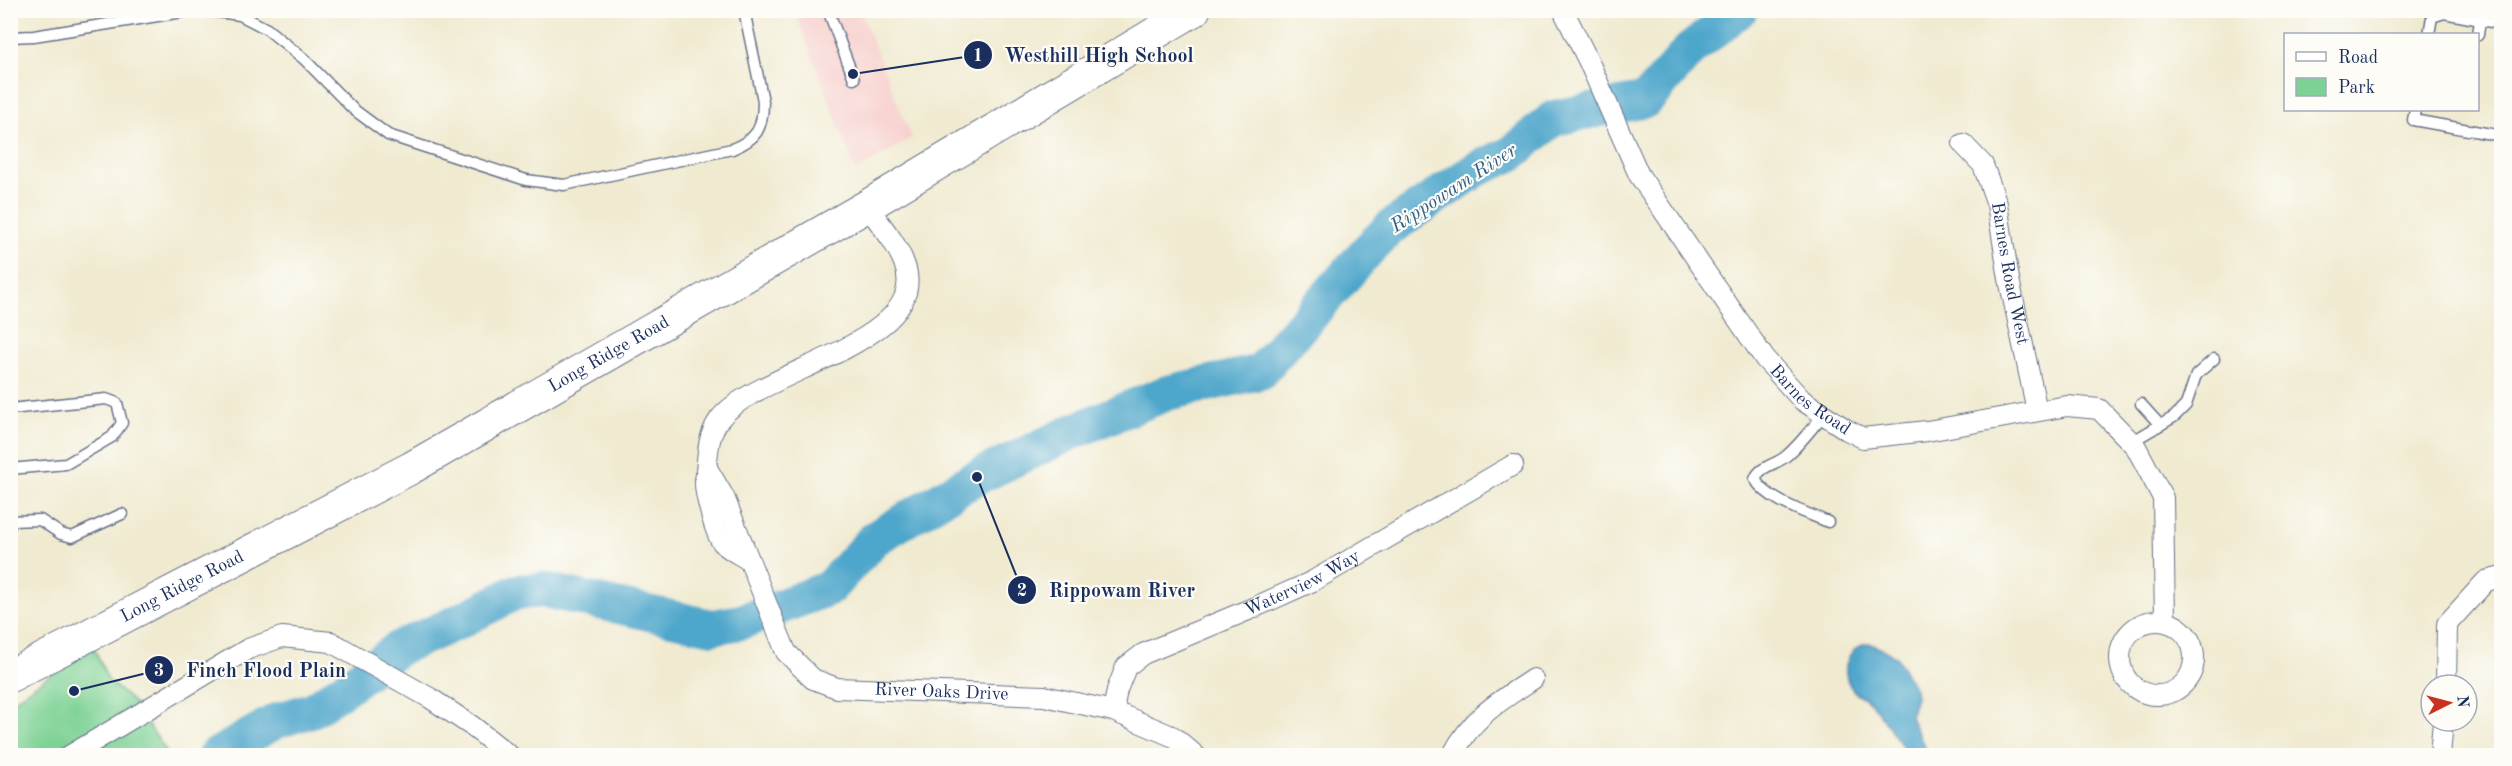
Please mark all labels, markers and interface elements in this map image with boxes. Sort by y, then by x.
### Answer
legend [2284,33,2479,111]
callout: Westhill High School [963,36,1206,74]
text: 1 [973,47,983,65]
text: Westhill High School [1004,47,1194,67]
text: Road [2338,49,2378,67]
text: Park [2338,79,2375,97]
water label: Rippowam River [1386,141,1521,238]
street label: Barnes Road West [1988,201,2032,346]
street label: Long Ridge Road [546,313,672,396]
street label: Barnes Road [1766,361,1854,439]
street label: Long Ridge Road [118,547,247,626]
street label: Waterview Way [1242,547,1363,619]
callout: Rippowam River [1007,571,1207,609]
text: 2 [1017,582,1027,600]
text: Rippowam River [1049,582,1196,602]
callout: Finch Flood Plain [144,651,358,689]
text: 3 [154,662,164,680]
text: Finch Flood Plain [186,662,346,682]
north arrow [2419,673,2479,733]
street label: River Oaks Drive [874,680,1009,704]
text: N [2453,695,2471,709]

